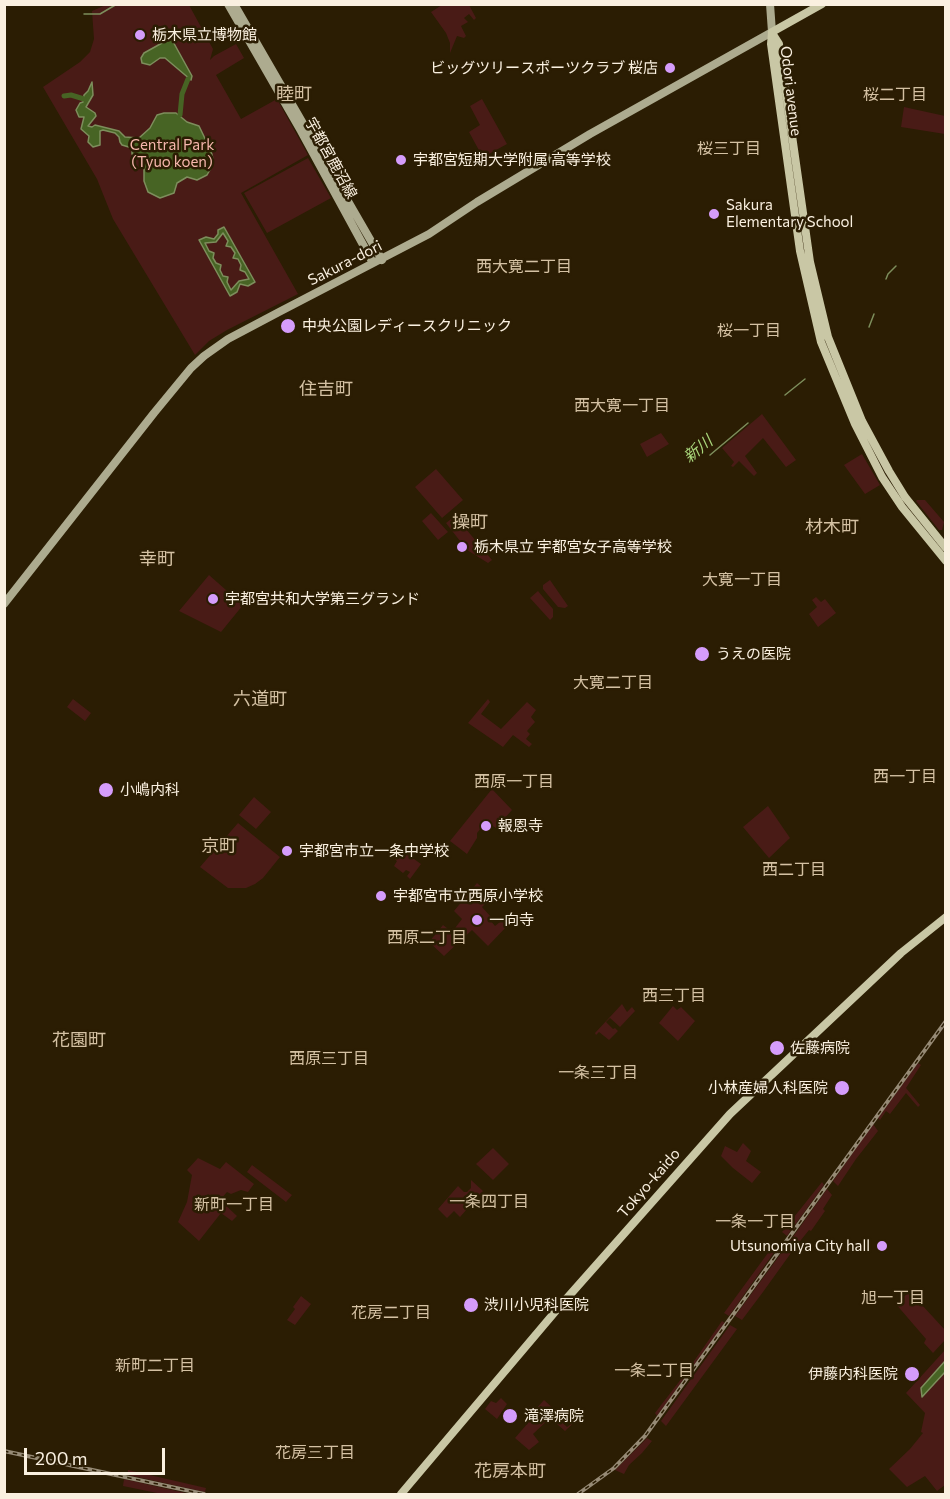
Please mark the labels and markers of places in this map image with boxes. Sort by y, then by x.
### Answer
place label: 栃木県立博物館 [152,26,257,44]
marker: 栃木県立博物館 [133,28,147,42]
place label: ビッグツリースポーツクラブ 桜店 [430,59,658,77]
marker: ビッグツリースポーツクラブ 桜店 [663,61,677,75]
place label: 宇都宮短期大学附属 高等学校 [413,151,611,169]
marker: 宇都宮短期大学附属 高等学校 [394,153,408,167]
place label: Sakura Elementary School [726,196,853,231]
marker: Sakura Elementary School [707,207,721,221]
marker: 中央公園レディースクリニック [279,317,297,335]
place label: 中央公園レディースクリニック [302,317,512,335]
place label: 栃木県立 宇都宮女子高等学校 [474,538,672,556]
marker: 栃木県立 宇都宮女子高等学校 [455,540,469,554]
place label: 宇都宮共和大学第三グランド [225,590,420,608]
marker: 宇都宮共和大学第三グランド [206,592,220,606]
marker: うえの医院 [693,645,711,663]
place label: うえの医院 [716,645,791,663]
marker: 小嶋内科 [97,781,115,799]
place label: 小嶋内科 [120,781,180,799]
place label: 報恩寺 [498,817,543,835]
marker: 報恩寺 [479,819,493,833]
place label: 宇都宮市立一条中学校 [299,842,449,860]
marker: 宇都宮市立一条中学校 [280,844,294,858]
place label: 宇都宮市立西原小学校 [393,887,543,905]
marker: 宇都宮市立西原小学校 [374,889,388,903]
place label: 一向寺 [489,911,534,929]
marker: 一向寺 [470,913,484,927]
marker: 佐藤病院 [768,1039,786,1057]
place label: 佐藤病院 [790,1039,850,1057]
place label: 小林産婦人科医院 [708,1079,828,1097]
marker: 小林産婦人科医院 [833,1079,851,1097]
place label: Utsunomiya City hall [730,1237,870,1255]
marker: Utsunomiya City hall [875,1239,889,1253]
marker: 渋川小児科医院 [462,1296,480,1314]
place label: 渋川小児科医院 [484,1296,589,1314]
place label: 伊藤内科医院 [808,1365,898,1383]
marker: 伊藤内科医院 [903,1365,921,1383]
marker: 滝澤病院 [501,1407,519,1425]
place label: 滝澤病院 [524,1407,584,1425]

